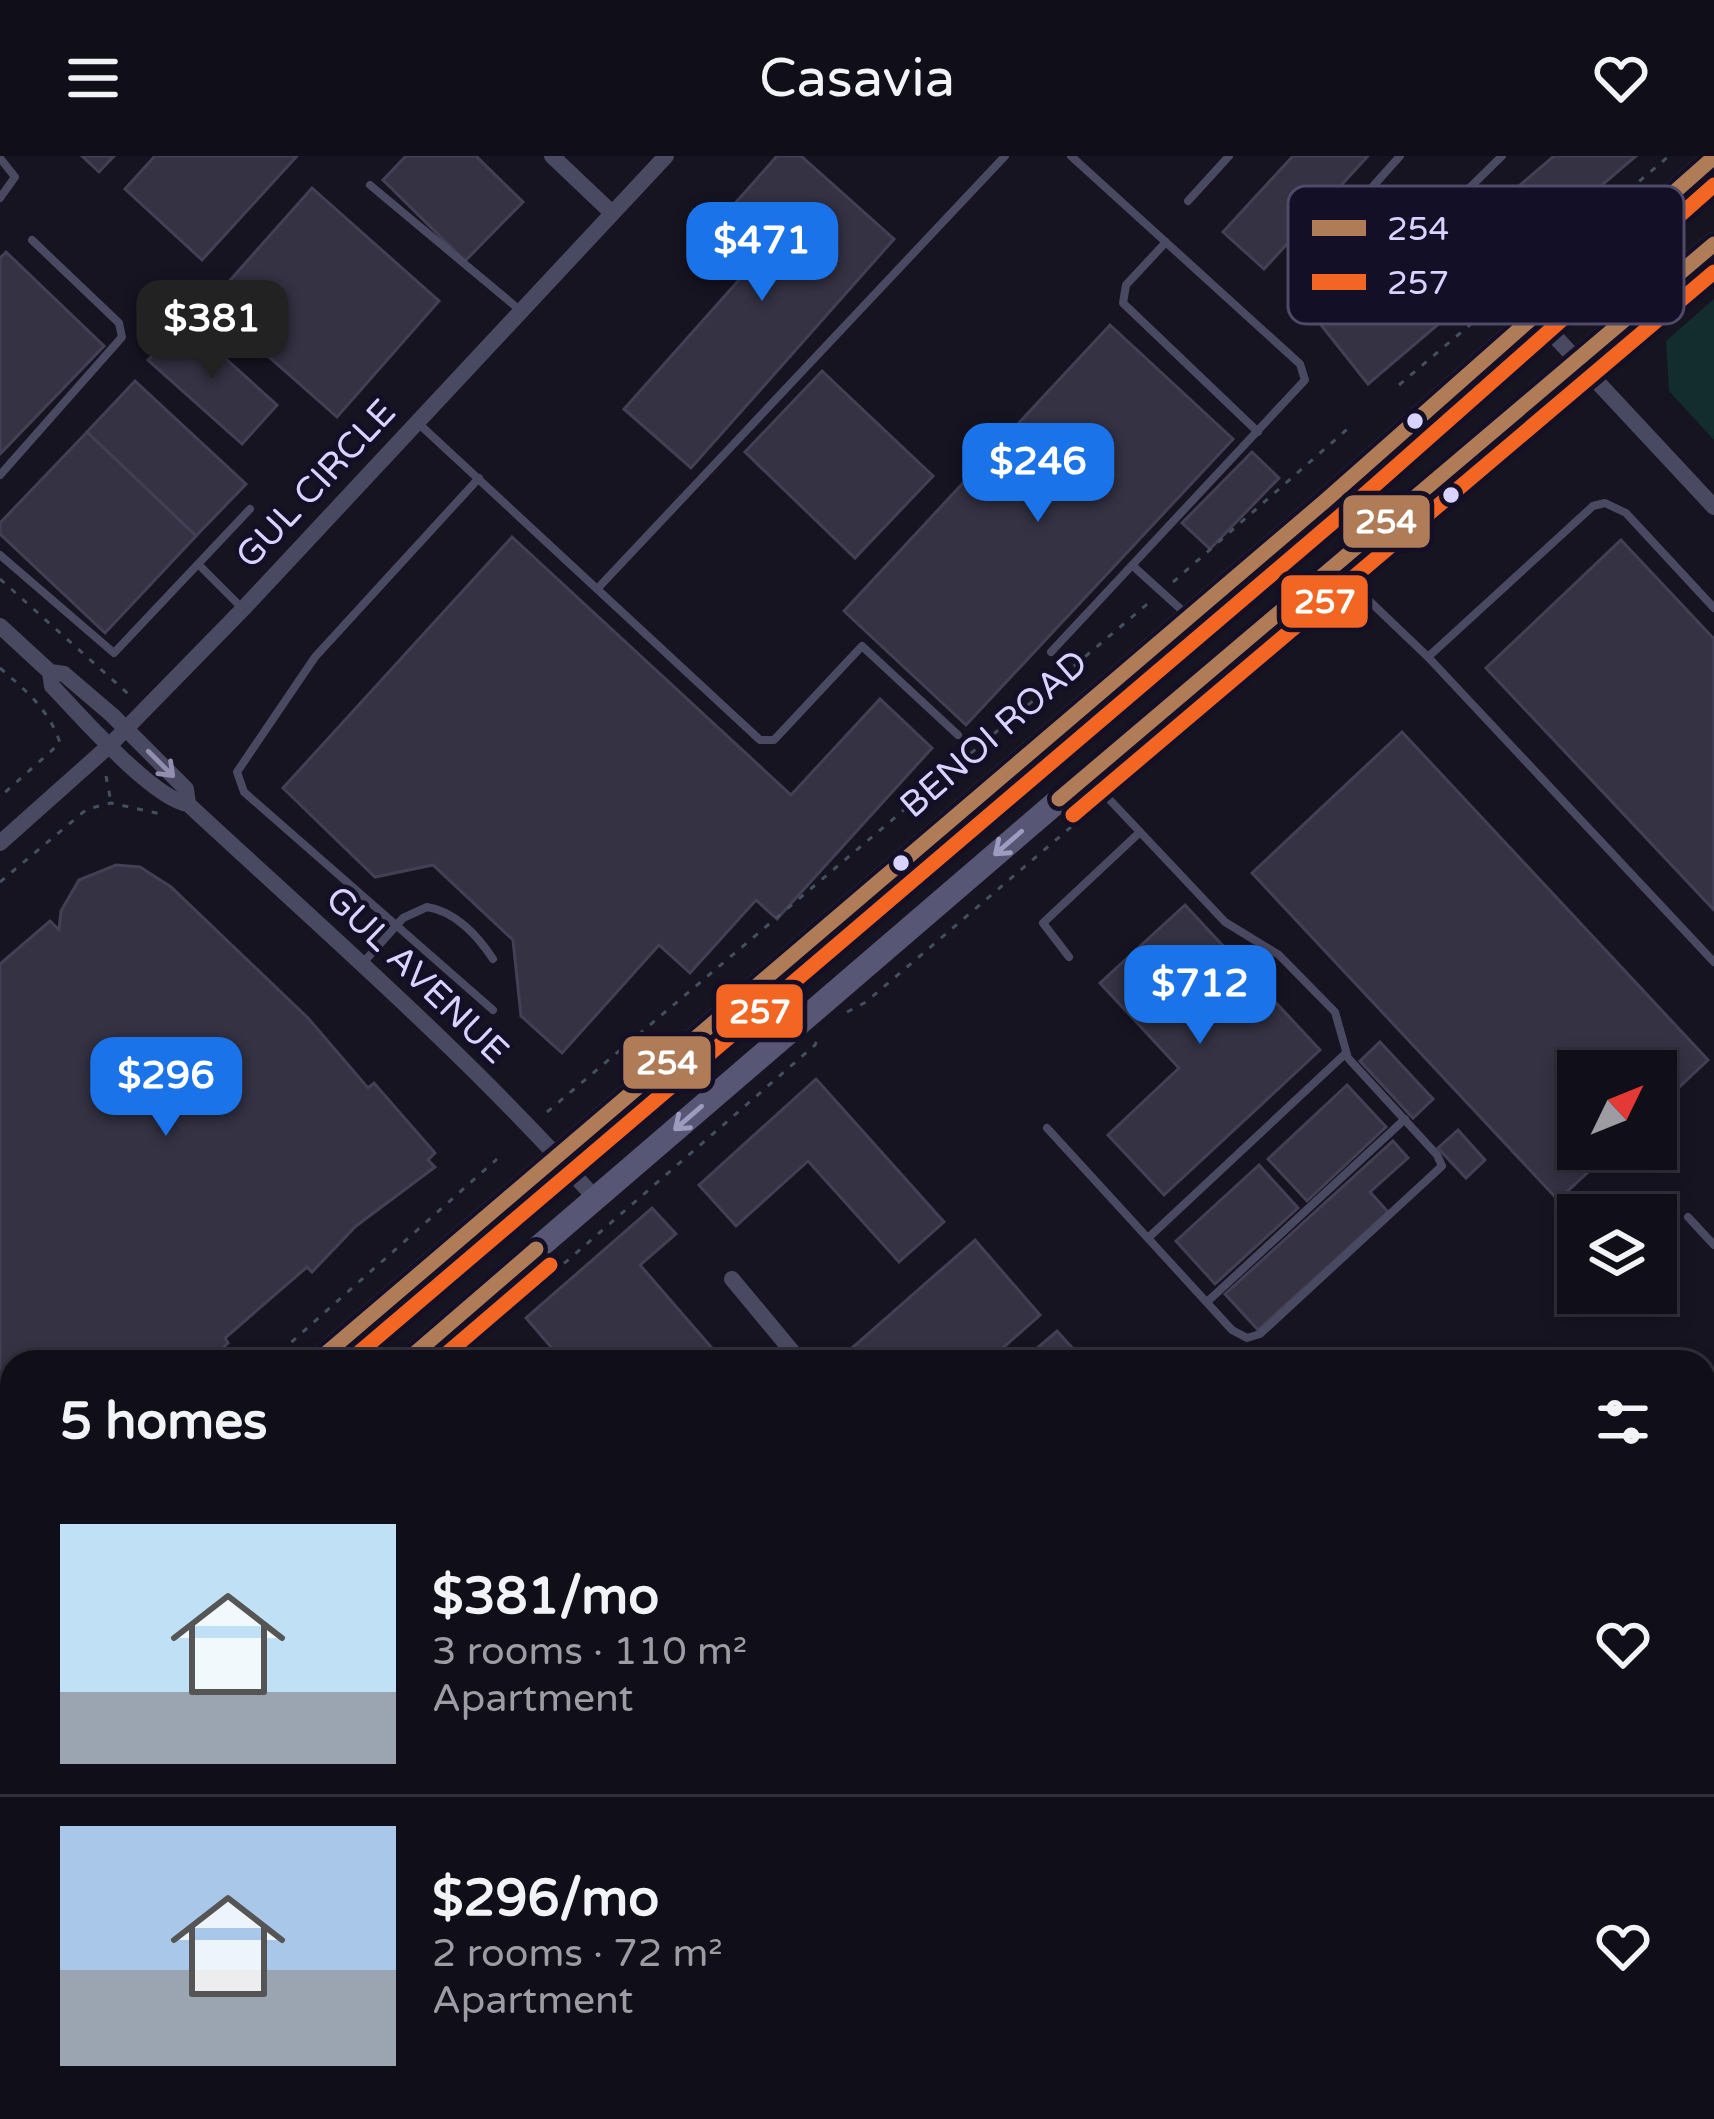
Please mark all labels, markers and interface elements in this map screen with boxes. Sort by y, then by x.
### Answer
icon: menu [60,45,126,111]
icon: heart [1588,45,1654,111]
text: Casavia [759,46,955,111]
legend [1288,186,1684,324]
pin: $471 [691,202,833,304]
text: 254 [1387,210,1449,249]
text: $471 [713,217,811,264]
text: 257 [1387,264,1449,303]
pin: $381 [141,280,283,382]
text: $381 [163,295,261,342]
street label: GUL CIRCLE [227,391,405,577]
unlabelled marker [1404,410,1426,432]
pin: $246 [967,423,1109,525]
text: $246 [989,438,1087,485]
unlabelled marker [1440,484,1462,506]
line badge: 254 [1341,493,1432,550]
text: 254 [1355,503,1417,542]
line badge: 257 [1279,573,1370,630]
text: 257 [1294,583,1356,622]
street label: BENOI ROAD [892,641,1096,827]
one-way arrow [146,749,176,779]
one-way arrow [993,829,1024,857]
unlabelled marker [890,852,912,874]
street label: GUL AVENUE [317,877,517,1073]
pin: $712 [1129,945,1271,1047]
text: $712 [1151,960,1249,1007]
line badge: 257 [714,982,805,1040]
text: 257 [729,993,791,1032]
line badge: 254 [621,1034,713,1091]
pin: $296 [95,1037,237,1139]
text: 254 [636,1044,698,1083]
north arrow [1557,1050,1677,1170]
map controls [1557,1050,1677,1314]
text: $296 [117,1052,215,1099]
one-way arrow [673,1104,704,1131]
button: layers [1557,1194,1677,1314]
icon: filters [1590,1389,1656,1455]
text: 5 homes [60,1391,268,1453]
text: $381/mo [432,1566,659,1628]
icon: home [156,1572,300,1716]
icon: heart [1590,1611,1656,1677]
text: 3 rooms · 110 m² [432,1628,747,1675]
text: Apartment [432,1675,633,1722]
text: $296/mo [432,1868,659,1930]
icon: home [156,1874,300,2018]
icon: heart [1590,1913,1656,1979]
text: 2 rooms · 72 m² [432,1930,723,1977]
text: Apartment [432,1977,633,2024]

